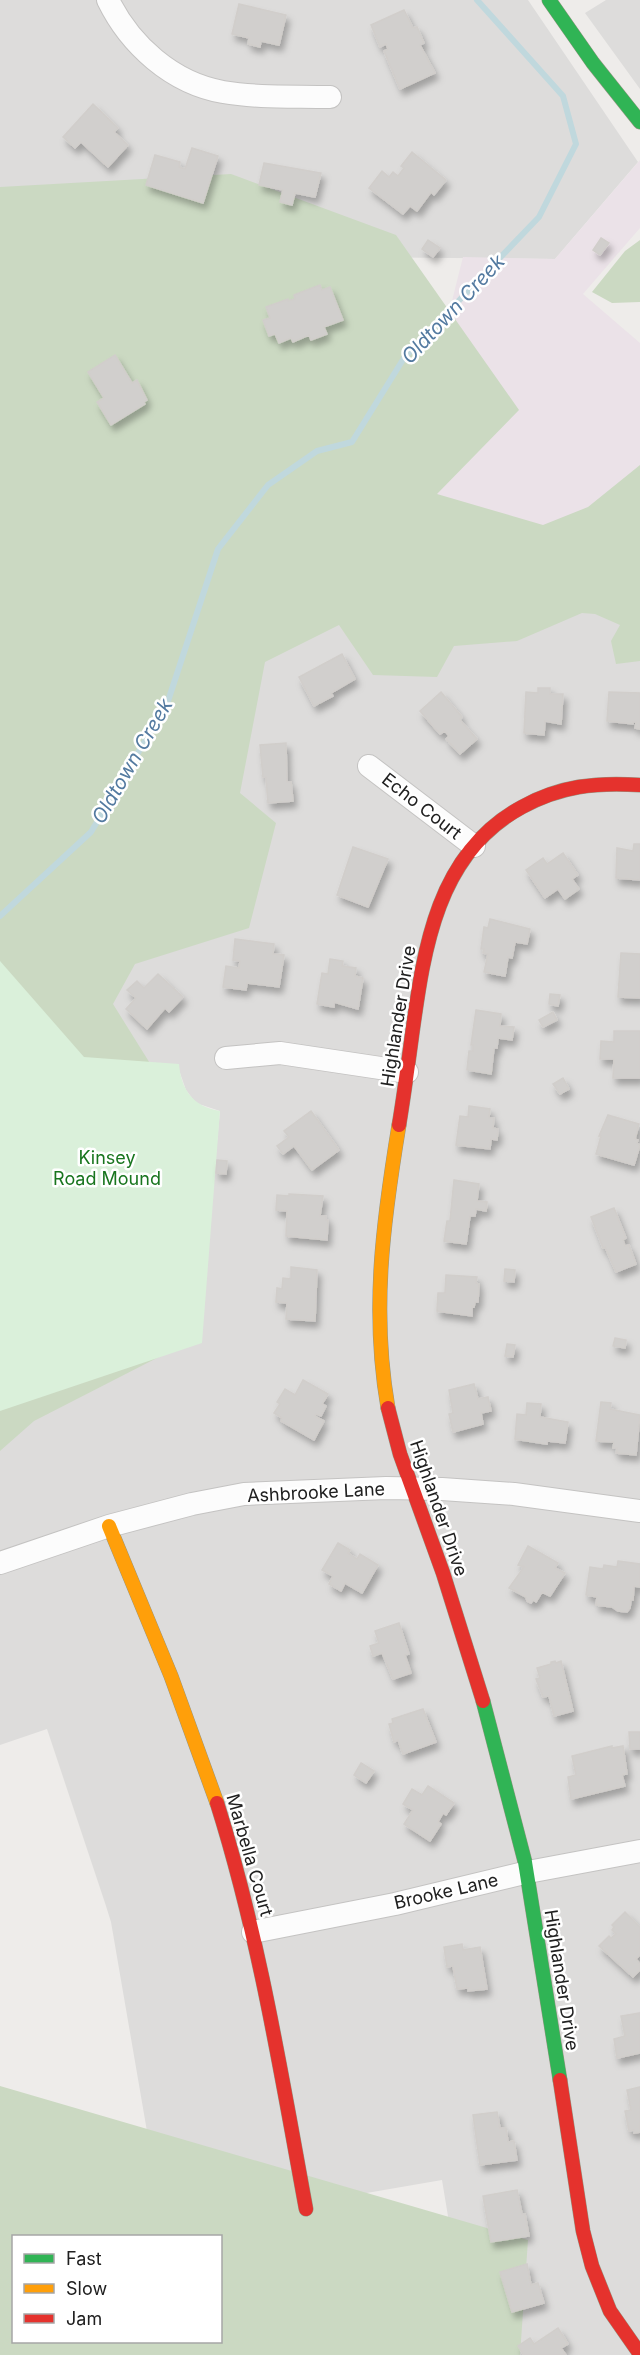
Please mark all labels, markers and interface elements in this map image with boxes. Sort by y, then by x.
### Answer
water label: Oldtown Creek [396,249,510,369]
water label: Oldtown Creek [87,693,178,828]
street label: Echo Court [378,768,466,844]
street label: Highlander Drive [376,944,420,1088]
park label: Kinsey Road Mound [53,1147,161,1189]
street label: Highlander Drive [406,1437,472,1579]
street label: Ashbrooke Lane [246,1478,386,1506]
street label: Marbella Court [222,1791,278,1919]
street label: Brooke Lane [392,1869,500,1913]
street label: Highlander Drive [540,1908,584,2052]
legend [12,2235,222,2343]
text: Fast [66,2248,102,2269]
text: Slow [66,2278,107,2299]
text: Jam [66,2308,102,2329]

